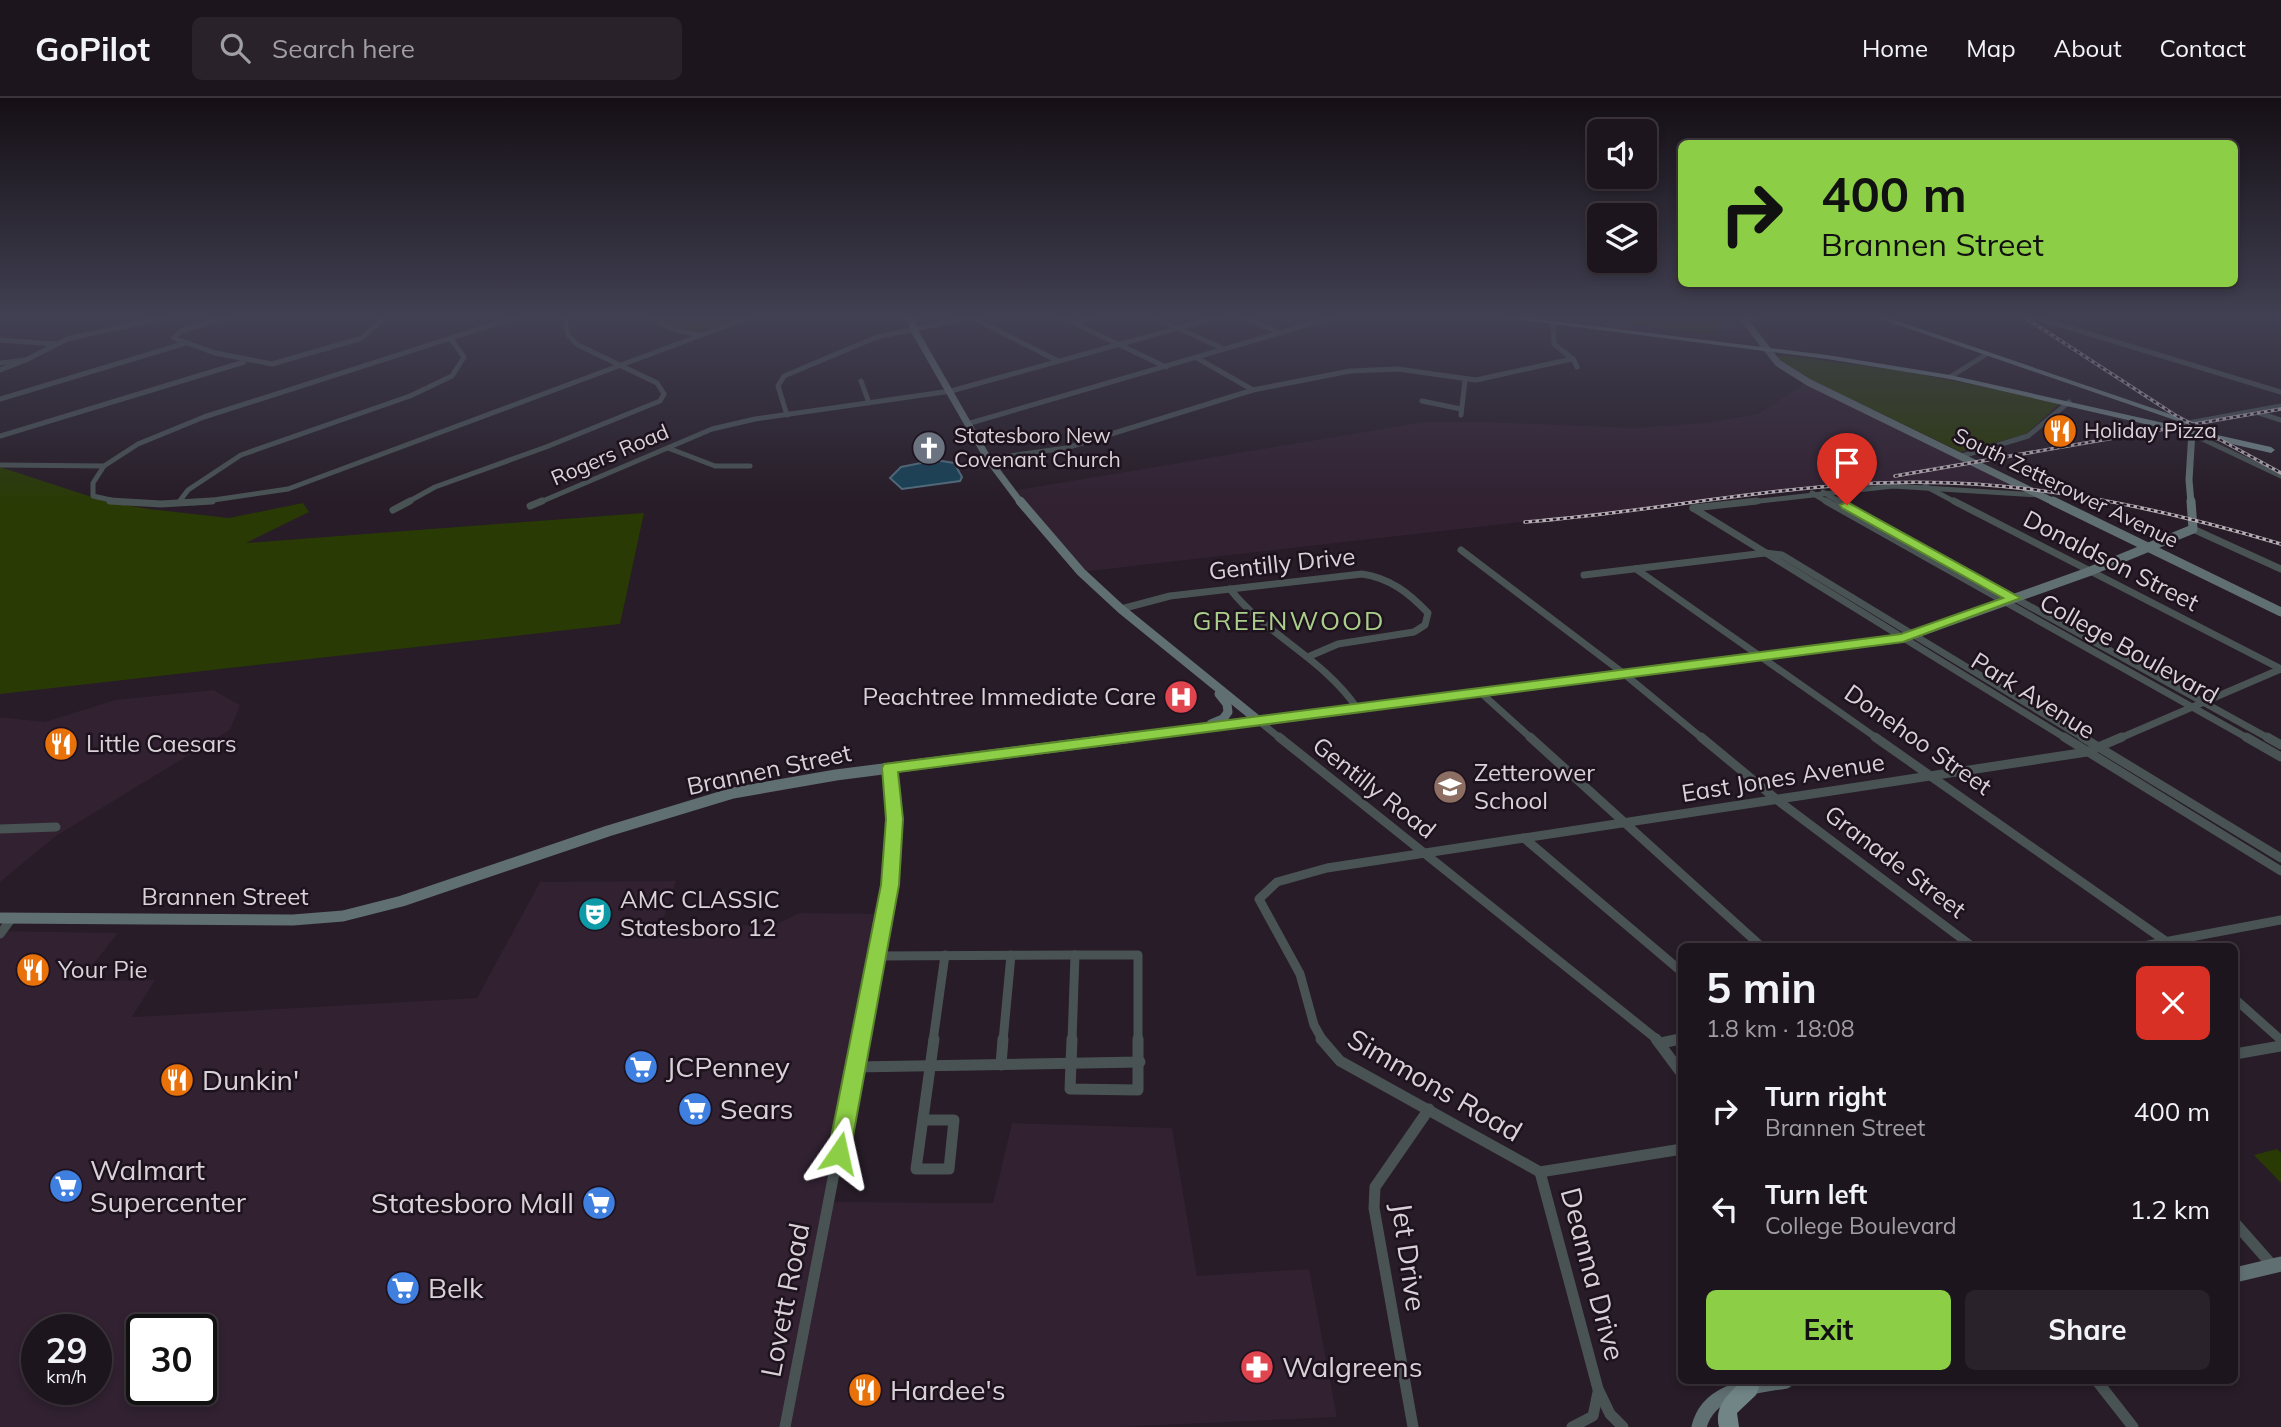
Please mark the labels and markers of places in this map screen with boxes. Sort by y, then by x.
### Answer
restaurant icon: Holiday Pizza [2041,412,2079,450]
place label: Holiday Pizza [2084,417,2217,443]
place label: Statesboro New Covenant Church [954,422,1121,472]
church icon: Statesboro New Covenant Church [910,429,948,467]
pin [1817,433,1877,505]
hospital icon: Peachtree Immediate Care [1162,678,1200,716]
place label: Peachtree Immediate Care [863,681,1156,711]
restaurant icon: Little Caesars [42,725,80,763]
place label: Little Caesars [86,728,237,758]
place label: Zetterower School [1474,757,1595,815]
school or university icon: Zetterower School [1431,768,1469,806]
place label: AMC CLASSIC Statesboro 12 [620,884,780,942]
theatre icon: AMC CLASSIC Statesboro 12 [576,895,614,933]
restaurant icon: Your Pie [14,951,52,989]
place label: Your Pie [57,954,148,984]
supermarket icon: JCPenney [622,1048,660,1086]
place label: JCPenney [666,1049,790,1084]
restaurant icon: Dunkin' [158,1061,196,1099]
place label: Dunkin' [202,1062,299,1097]
supermarket icon: Sears [676,1090,714,1128]
place label: Sears [720,1091,793,1126]
place label: Walmart Supercenter [90,1152,247,1219]
supermarket icon: Walmart Supercenter [47,1167,85,1205]
supermarket icon: Statesboro Mall [580,1184,618,1222]
place label: Statesboro Mall [371,1185,574,1220]
supermarket icon: Belk [384,1269,422,1307]
place label: Belk [428,1270,484,1305]
pharmacy icon: Walgreens [1238,1348,1276,1386]
place label: Walgreens [1282,1349,1423,1384]
restaurant icon: Hardee's [846,1371,884,1409]
place label: Hardee's [890,1372,1006,1407]

